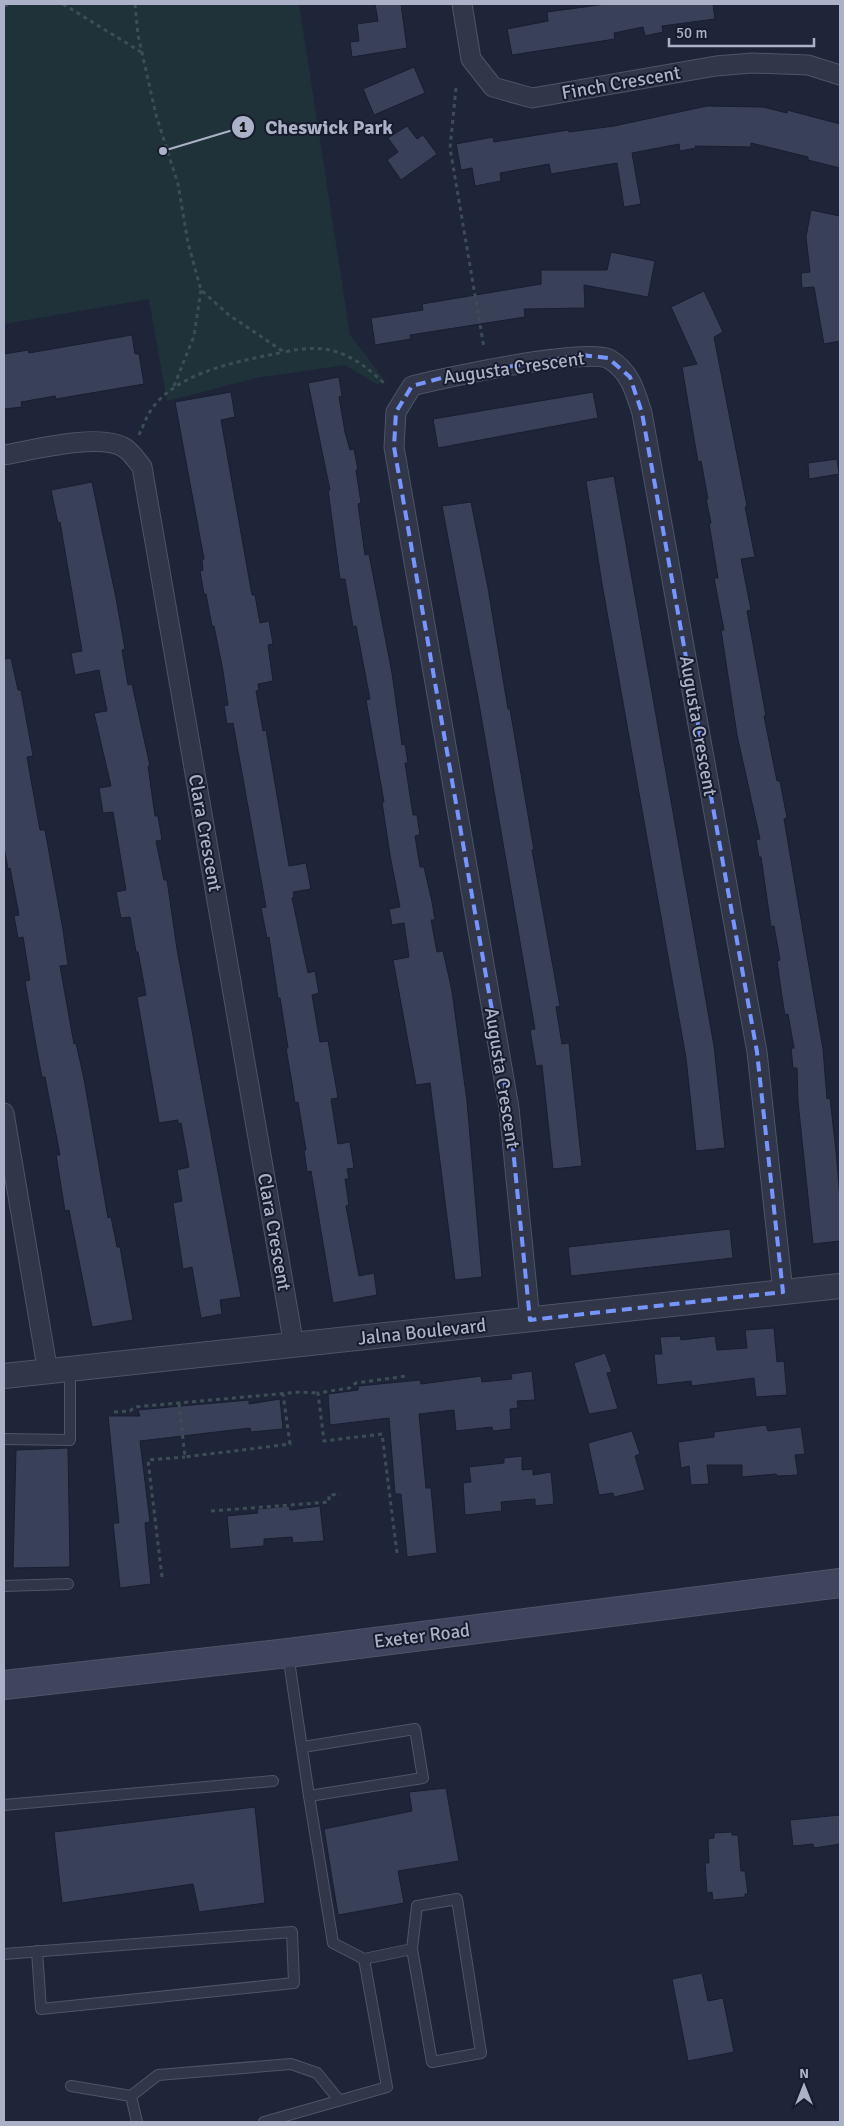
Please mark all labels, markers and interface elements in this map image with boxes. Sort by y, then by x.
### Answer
scale bar [669,15,814,47]
text: 50 m [676,24,707,42]
street label: Finch Crescent [560,61,683,105]
callout: Cheswick Park [230,109,403,144]
text: Cheswick Park [265,115,393,140]
text: 1 [239,118,247,136]
street label: Augusta Crescent [442,346,586,390]
street label: Augusta Crescent [674,654,722,799]
street label: Clara Crescent [183,772,227,894]
street label: Augusta Crescent [479,1006,525,1151]
street label: Clara Crescent [252,1171,296,1293]
street label: Jalna Boulevard [357,1313,487,1351]
street label: Exeter Road [373,1618,471,1654]
north arrow [779,2061,829,2111]
text: N [799,2065,809,2082]

